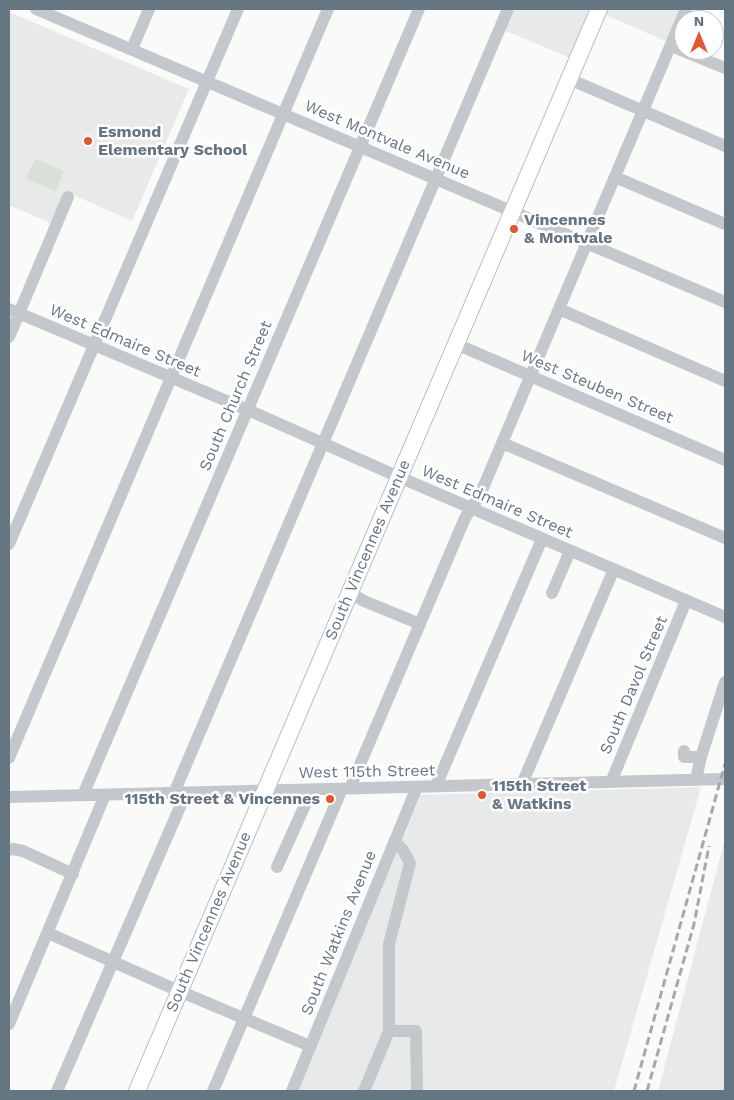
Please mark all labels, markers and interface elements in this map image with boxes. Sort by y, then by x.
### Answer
north arrow [674,10,724,60]
text: N [694,13,704,29]
street label: West Montvale Avenue [301,96,473,184]
place label: Esmond Elementary School [98,122,247,160]
marker: Esmond Elementary School [82,135,94,147]
place label: Vincennes & Montvale [524,210,612,248]
marker: Vincennes & Montvale [508,223,520,235]
street label: West Edmaire Street [47,300,203,382]
street label: South Church Street [196,318,276,474]
street label: West Steuben Street [518,346,676,428]
street label: South Vincennes Avenue [321,457,415,643]
street label: West Edmaire Street [419,461,575,543]
street label: South Davol Street [596,613,672,757]
street label: West 115th Street [299,761,435,783]
place label: 115th Street & Watkins [492,776,586,814]
place label: 115th Street & Vincennes [125,789,320,809]
marker: 115th Street & Watkins [476,789,488,801]
marker: 115th Street & Vincennes [324,793,336,805]
street label: South Vincennes Avenue [162,829,256,1015]
street label: South Watkins Avenue [297,848,381,1018]

